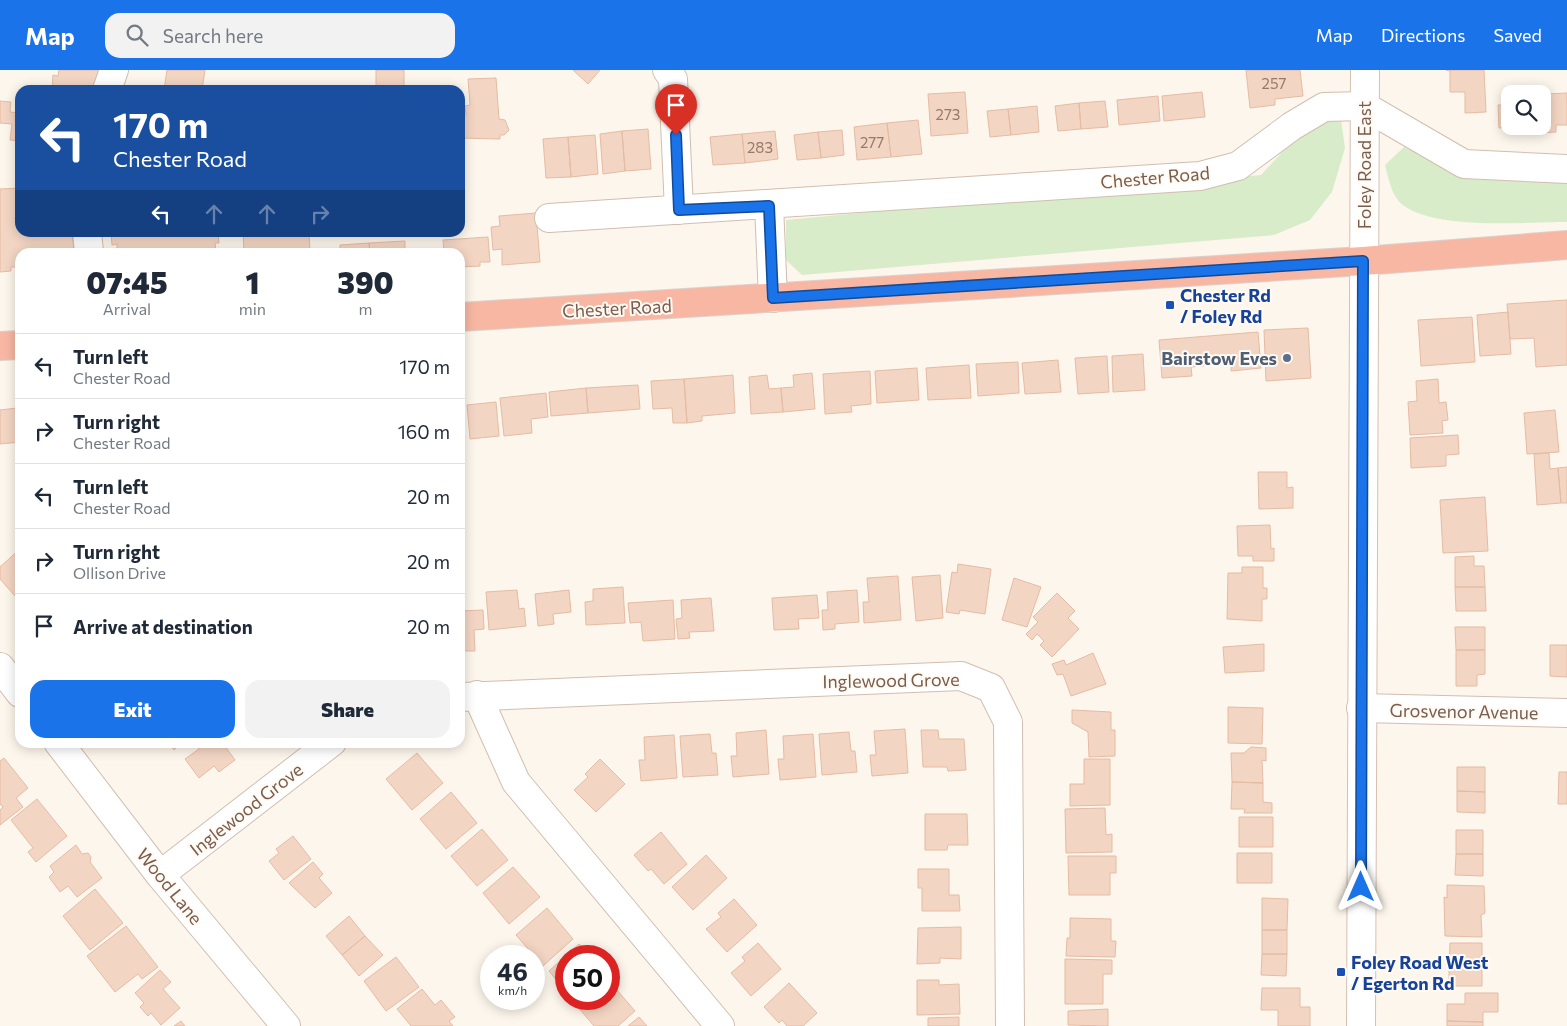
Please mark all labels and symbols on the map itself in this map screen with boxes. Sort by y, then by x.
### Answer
house number: 257 [1262,74,1287,92]
pin [655,84,697,135]
street label: Foley Road East [1353,101,1375,229]
house number: 273 [936,105,960,123]
house number: 277 [860,133,884,151]
house number: 283 [747,138,773,156]
street label: Chester Road [1099,161,1211,193]
place label: Chester Rd / Foley Rd [1180,284,1271,327]
street label: Chester Road [562,294,672,322]
marker: Chester Rd / Foley Rd [1164,299,1176,311]
place label: Bairstow Eves [1161,347,1277,369]
marker: Bairstow Eves [1281,352,1293,364]
street label: Inglewood Grove [822,668,960,692]
street label: Grosvenor Avenue [1389,699,1539,723]
street label: Inglewood Grove [185,758,307,860]
street label: Wood Lane [133,843,207,929]
position arrow [1334,860,1386,912]
speed limit sign: 50 [555,945,620,1010]
place label: Foley Road West / Egerton Rd [1351,951,1489,994]
marker: Foley Road West / Egerton Rd [1335,966,1347,978]

